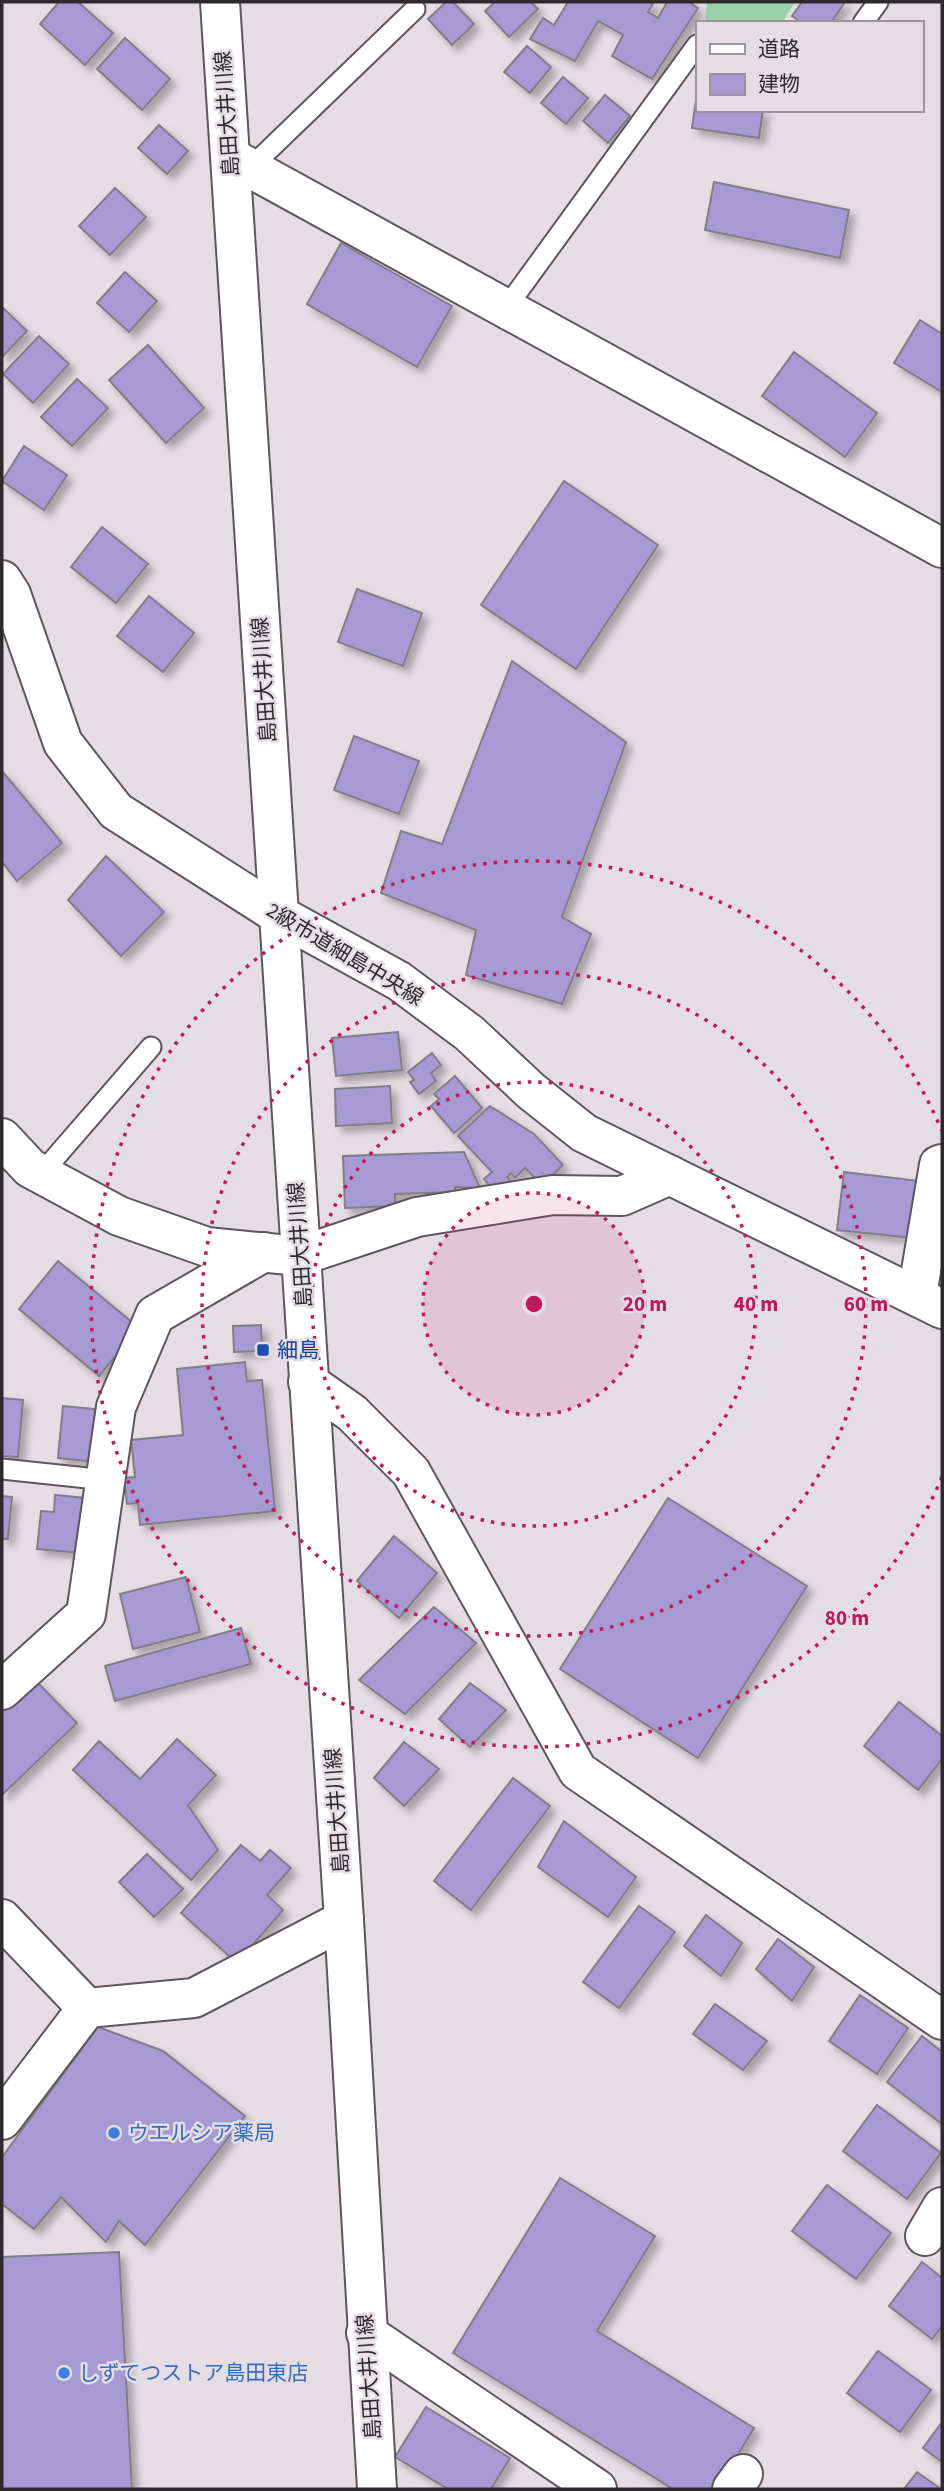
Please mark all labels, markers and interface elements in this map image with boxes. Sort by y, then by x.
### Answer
legend [696,21,923,112]
text: 道路 [758,34,800,64]
street label: 島田大井川線 [208,50,246,178]
text: 建物 [758,69,800,99]
street label: 島田大井川線 [245,616,283,744]
street label: 2級市道細島中央線 [261,895,429,1013]
street label: 島田大井川線 [281,1181,319,1309]
text: 20 m [623,1289,667,1319]
text: 40 m [734,1289,778,1319]
text: 60 m [844,1289,888,1319]
centre of rings [522,1292,546,1316]
place label: 細島 [277,1335,319,1365]
marker: 細島 [255,1342,271,1358]
text: 80 m [825,1603,869,1633]
street label: 島田大井川線 [318,1747,356,1875]
place label: ウエルシア薬局 [128,2118,275,2148]
marker: ウエルシア薬局 [106,2125,122,2141]
street label: 島田大井川線 [350,2313,388,2441]
place label: しずてつストア島田東店 [78,2358,308,2388]
marker: しずてつストア島田東店 [56,2365,72,2381]

